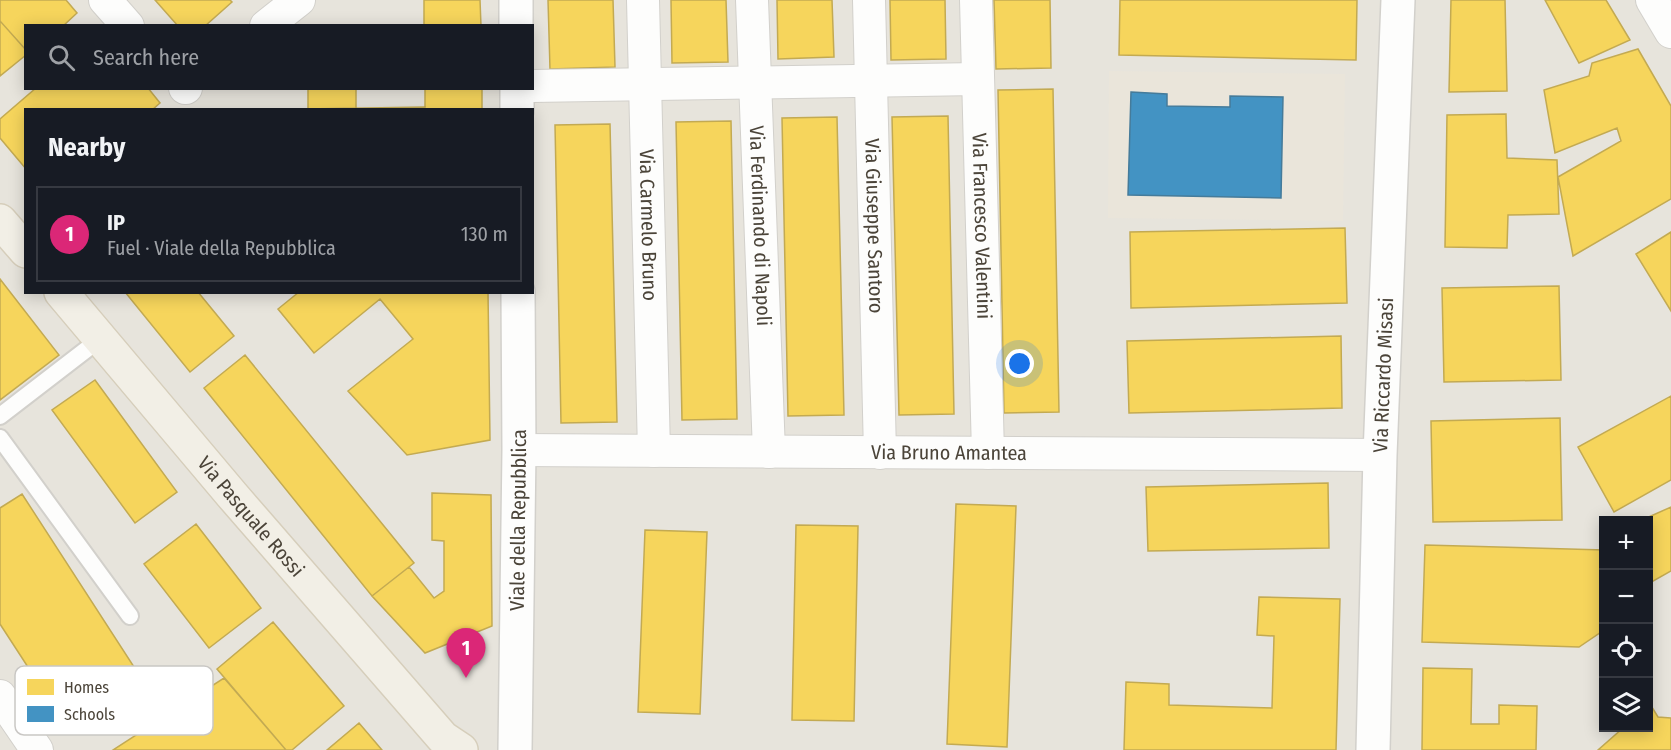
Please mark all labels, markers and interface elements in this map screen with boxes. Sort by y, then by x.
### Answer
search box [24,24,534,90]
icon: search [45,41,78,74]
text: Search here [93,44,199,71]
street label: Via Ferdinando di Napoli [745,125,776,327]
text: Nearby [48,132,125,163]
street label: Via Francesco Valentini [968,132,996,319]
street label: Via Giuseppe Santoro [860,138,889,314]
street label: Via Carmelo Bruno [635,149,662,301]
text: IP [107,209,125,236]
text: 1 [65,222,74,246]
text: 130 m [461,222,508,246]
text: Fuel · Viale della Repubblica [107,236,336,260]
street label: Via Riccardo Misasi [1368,297,1398,453]
your location [1005,349,1034,378]
street label: Viale della Repubblica [505,429,531,611]
street label: Via Bruno Amantea [871,440,1027,465]
street label: Via Pasquale Rossi [193,451,309,581]
map controls [1599,516,1653,732]
button: + [1599,516,1653,570]
button: − [1599,570,1653,624]
button: locate [1599,624,1653,678]
pin: 1 [446,628,486,678]
legend [15,666,213,735]
text: Homes [64,678,109,697]
button: layers [1599,678,1653,732]
text: Schools [64,705,115,724]

